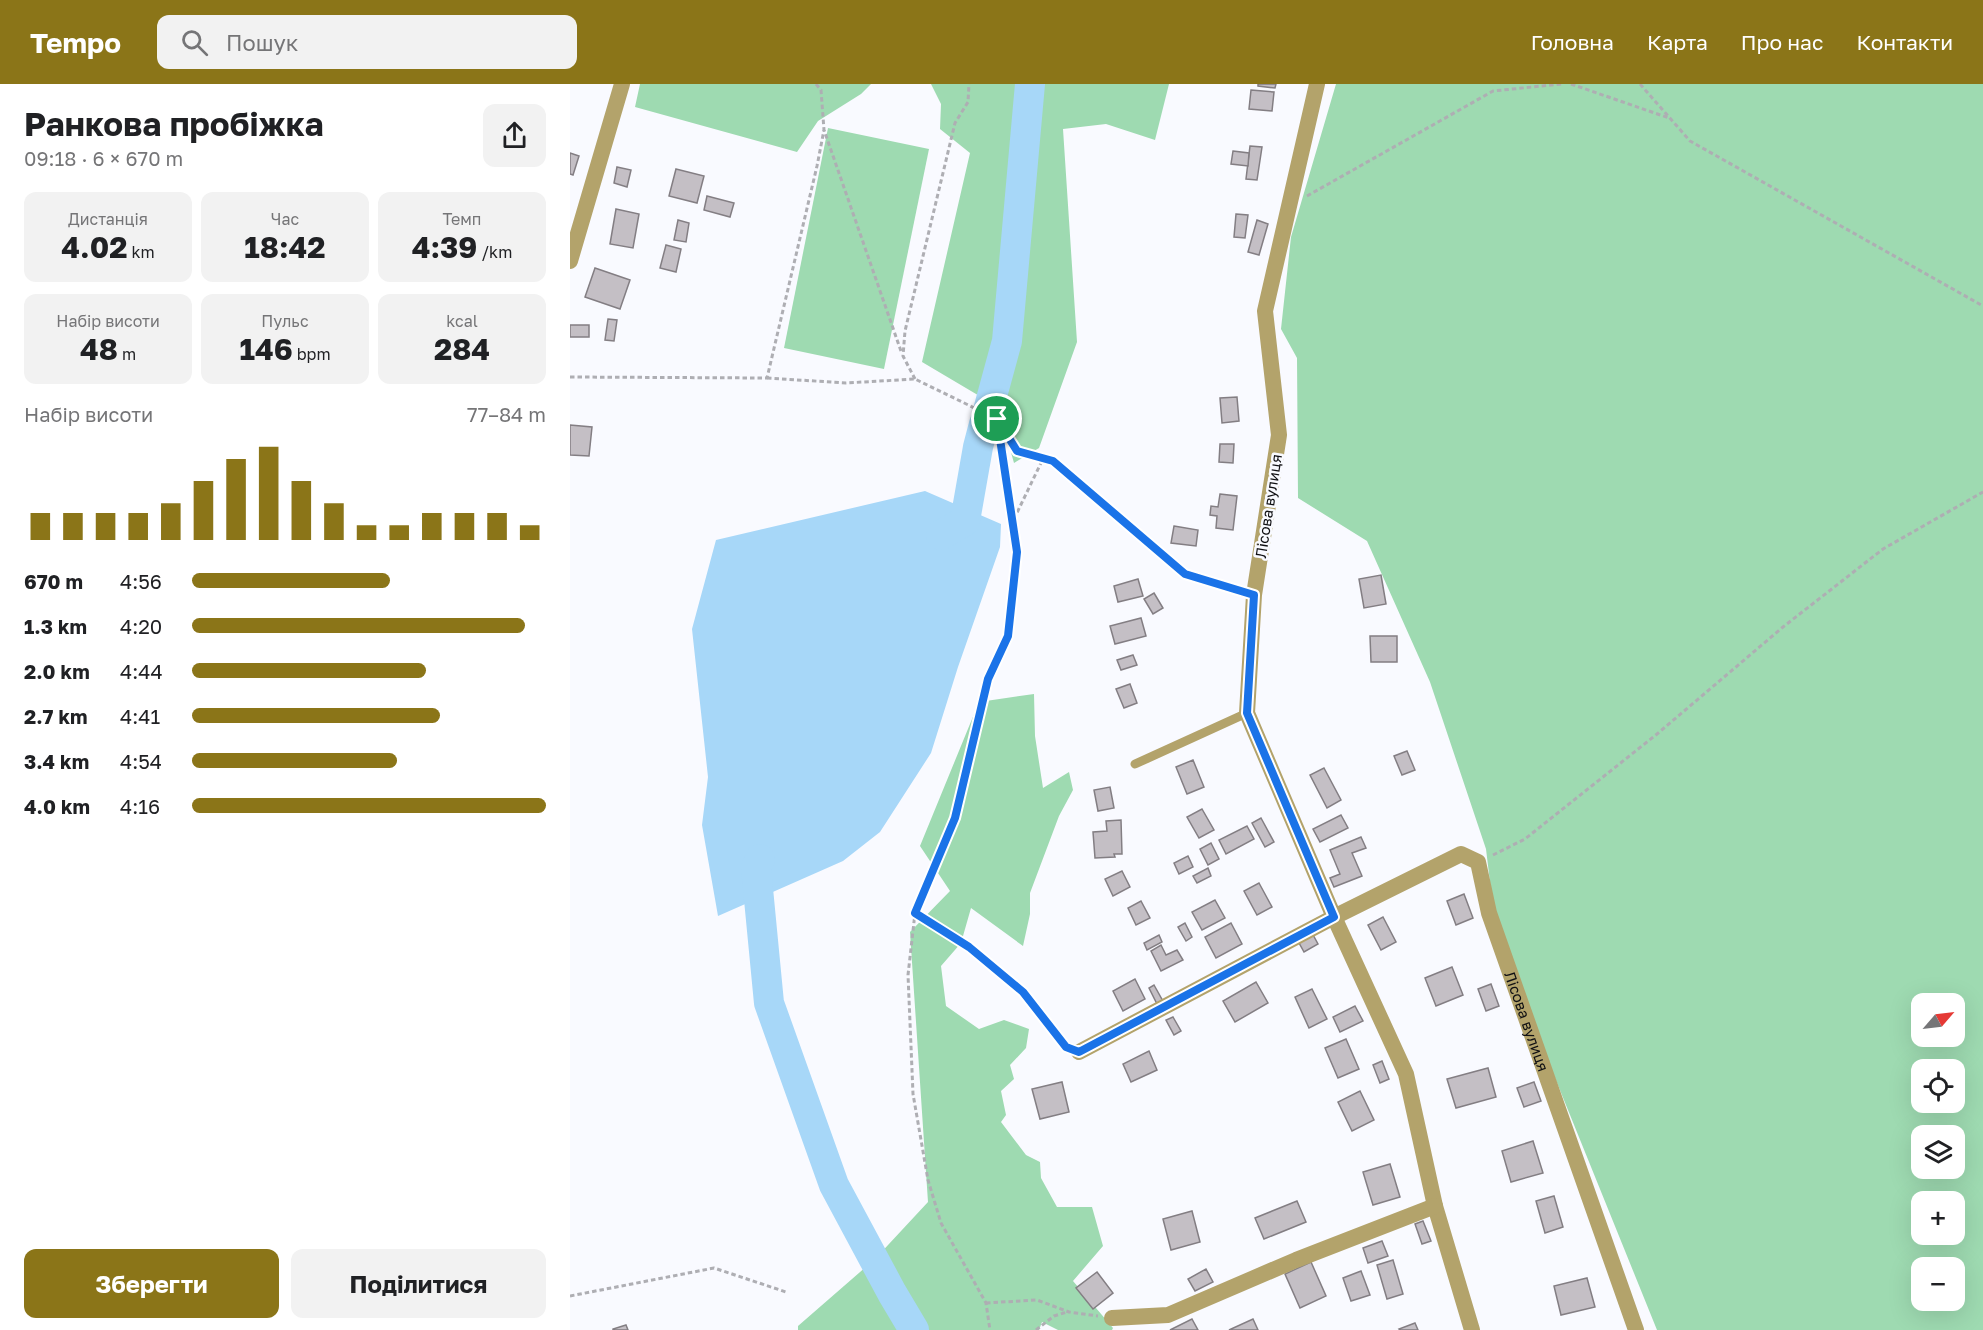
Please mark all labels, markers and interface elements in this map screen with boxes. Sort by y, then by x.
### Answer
search box [157,15,577,69]
text: Tempo [30,26,121,59]
icon: search [178,26,211,59]
text: Пошук [226,29,299,56]
text: Головна [1531,29,1614,55]
text: Карта [1647,29,1708,55]
text: Про нас [1741,29,1823,55]
text: Контакти [1856,29,1953,55]
text: Ранкова пробіжка [24,104,324,143]
button: share [483,104,546,167]
text: 09:18 · 6 × 670 m [24,146,183,170]
text: Дистанція [68,209,148,229]
text: Час [271,209,299,229]
text: Темп [443,209,481,229]
text: 4.02 [61,229,127,265]
text: 18:42 [244,229,326,265]
text: 4:39 [412,229,477,265]
text: km [127,242,155,262]
text: /km [477,242,512,262]
text: Набір висоти [56,311,160,331]
text: Пульс [261,311,309,331]
text: kcal [446,311,478,331]
text: 48 [80,331,118,367]
text: 146 [239,331,293,367]
text: 284 [434,331,490,367]
text: m [118,344,136,364]
text: bpm [293,344,331,364]
pin [971,393,1022,444]
text: Набір висоти [24,402,153,426]
text: 77–84 m [467,402,546,426]
icon: arrive [980,402,1013,435]
street label: Лісова вулиця [1251,453,1285,559]
text: 670 m [24,569,83,593]
text: 4:56 [120,569,162,593]
text: 1.3 km [24,614,87,638]
text: 4:20 [120,614,162,638]
text: 2.0 km [24,659,90,683]
text: 4:44 [120,659,163,683]
text: 2.7 km [24,704,88,728]
text: 4:41 [120,704,160,728]
text: 3.4 km [24,749,89,773]
text: 4:54 [120,749,162,773]
text: 4.0 km [24,794,90,818]
text: 4:16 [120,794,160,818]
street label: Лісова вулиця [1501,969,1553,1074]
north arrow [1911,993,1965,1047]
map controls [1911,993,1965,1311]
button: locate [1911,1059,1965,1113]
button: layers [1911,1125,1965,1179]
button: + [1911,1191,1965,1245]
button: Зберегти [24,1249,279,1318]
button: Поділитися [291,1249,546,1318]
button: − [1911,1257,1965,1311]

